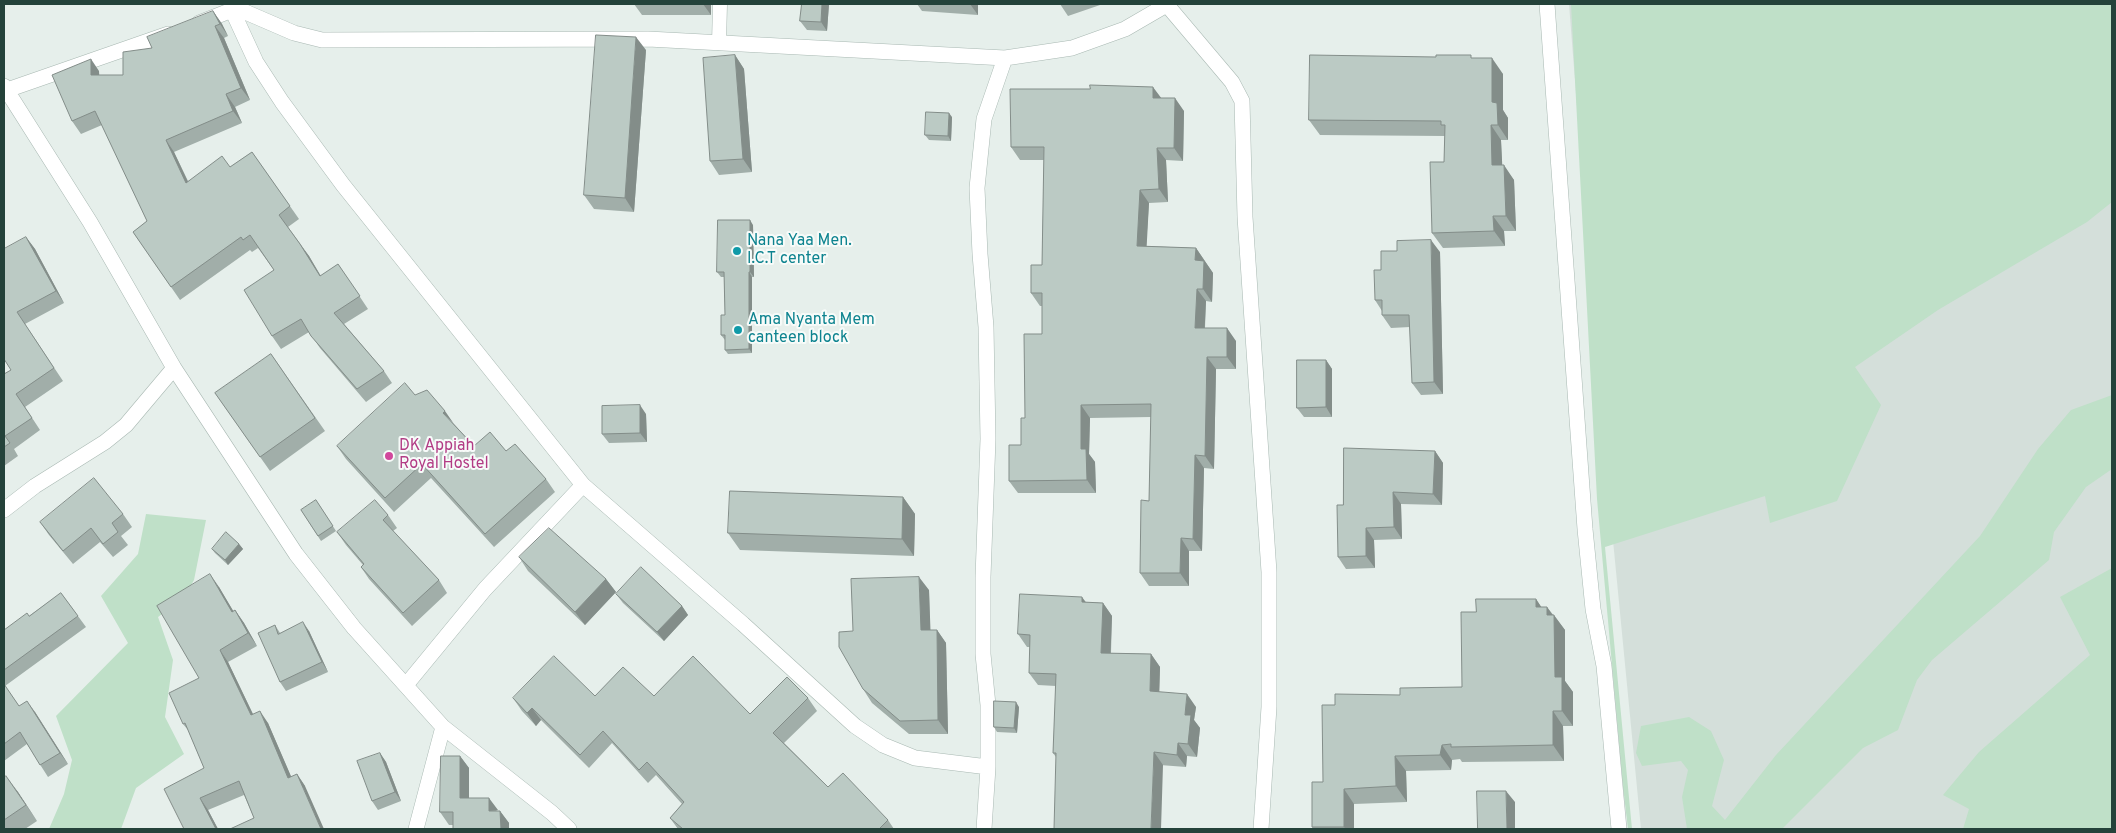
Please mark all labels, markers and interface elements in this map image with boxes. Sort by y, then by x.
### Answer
place label: Nana Yaa Men. I.C.T center [747,232,852,270]
marker: Nana Yaa Men. I.C.T center [731,245,743,257]
place label: Ama Nyanta Mem canteen block [748,311,875,349]
marker: Ama Nyanta Mem canteen block [732,324,744,336]
place label: DK Appiah Royal Hostel [399,437,489,475]
marker: DK Appiah Royal Hostel [383,450,395,462]

